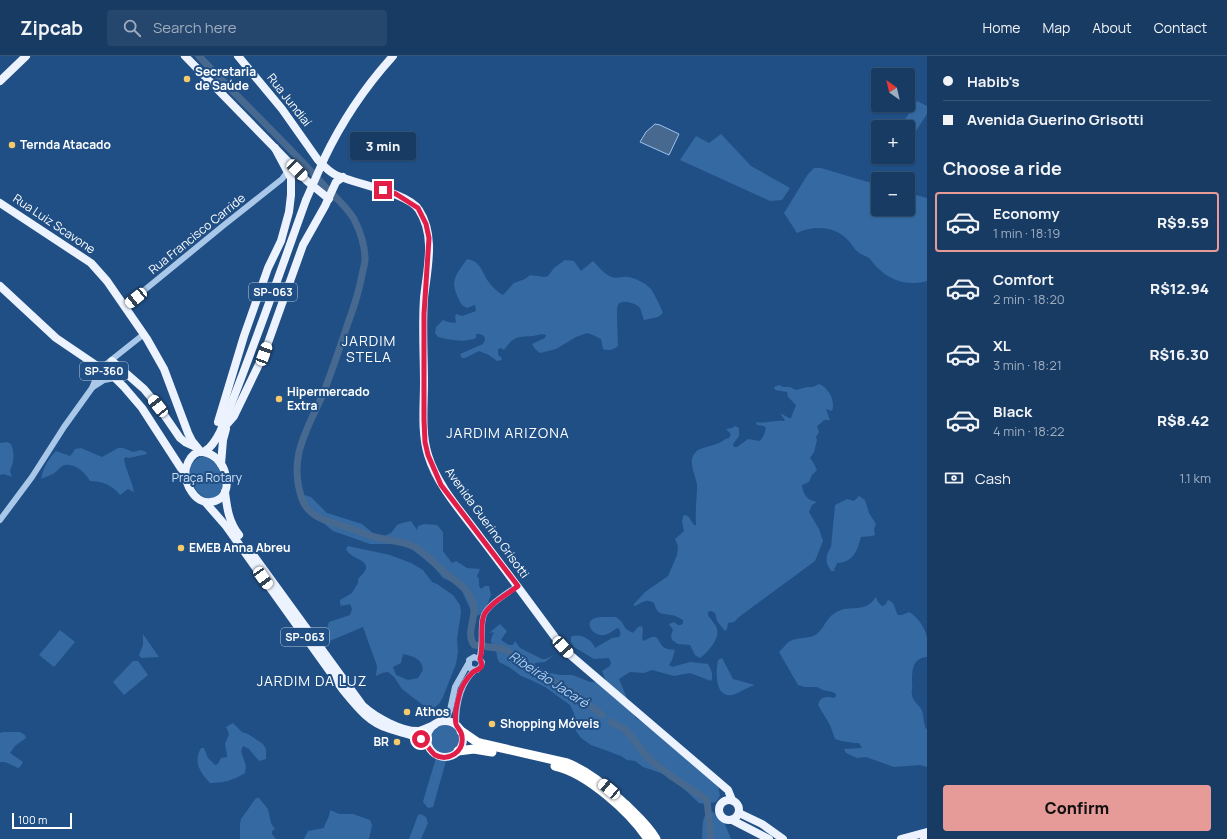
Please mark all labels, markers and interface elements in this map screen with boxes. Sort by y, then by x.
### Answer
search box [107,10,387,46]
text: Zipcab [20,15,83,41]
icon: search [121,17,143,39]
text: Search here [153,17,236,38]
text: Home [983,18,1020,37]
text: Map [1042,18,1070,37]
text: About [1092,18,1132,37]
text: Contact [1154,18,1207,37]
place label: Secretaria de Saúde [195,63,256,94]
north arrow [871,68,915,112]
map controls [871,68,915,216]
street label: Rua Jundiaí [263,70,316,130]
text: Habib's [967,71,1020,92]
marker: Secretaria de Saúde [182,74,192,84]
text: Avenida Guerino Grisotti [967,109,1144,130]
button: + [871,120,915,164]
callout: 3 min [350,132,416,160]
place label: Ternda Atacado [20,136,111,153]
text: 3 min [366,137,400,155]
marker: Ternda Atacado [7,140,17,150]
text: Choose a ride [943,156,1062,180]
car [284,157,310,183]
button: − [871,172,915,216]
route end [374,181,392,199]
street label: Rua Francisco Carride [145,189,249,278]
street label: Rua Luiz Scavone [10,190,99,257]
text: Economy [993,203,1060,224]
icon: car [945,204,981,240]
text: R$9.59 [1157,212,1209,233]
text: 1 min · 18:19 [993,224,1060,242]
text: Comfort [993,269,1054,290]
icon: car [945,270,981,306]
text: R$12.94 [1150,278,1209,299]
road number: SP-063 [249,283,297,301]
car [123,286,149,310]
text: 2 min · 18:20 [993,290,1065,308]
district label: JARDIM STELA [342,331,396,366]
text: XL [993,335,1011,356]
icon: car [945,336,981,372]
car [254,341,274,367]
text: R$16.30 [1149,344,1209,365]
text: 3 min · 18:21 [993,356,1062,374]
road number: SP-360 [80,362,128,380]
place label: Hipermercado Extra [287,383,370,414]
car [146,393,170,419]
marker: Hipermercado Extra [274,394,284,404]
text: Black [993,401,1032,422]
icon: car [945,402,981,438]
text: R$8.42 [1157,410,1209,431]
text: 4 min · 18:22 [993,422,1065,440]
district label: JARDIM ARIZONA [446,423,570,442]
street label: Avenida Guerino Grisotti [441,464,533,581]
icon: cash [943,467,965,489]
text: Cash [975,468,1011,489]
park label: Praça Rotary [172,469,243,486]
text: 1.1 km [1180,469,1211,487]
place label: EMEB Anna Abreu [189,539,290,556]
marker: EMEB Anna Abreu [176,543,186,553]
car [251,565,275,591]
road number: SP-063 [281,628,329,646]
car [551,634,575,660]
water label: Ribeirão Jacaré [506,647,593,712]
district label: JARDIM DA LUZ [257,671,367,690]
place label: Athos [415,703,450,720]
marker: Athos [402,707,412,717]
place label: Shopping Móveis [500,715,600,732]
marker: Shopping Móveis [487,719,497,729]
route start [412,730,430,748]
place label: BR [374,733,389,750]
marker: BR [392,737,402,747]
car [596,777,622,801]
button: Confirm [943,785,1211,831]
scale bar [12,811,72,830]
text: 100 m [18,812,47,827]

